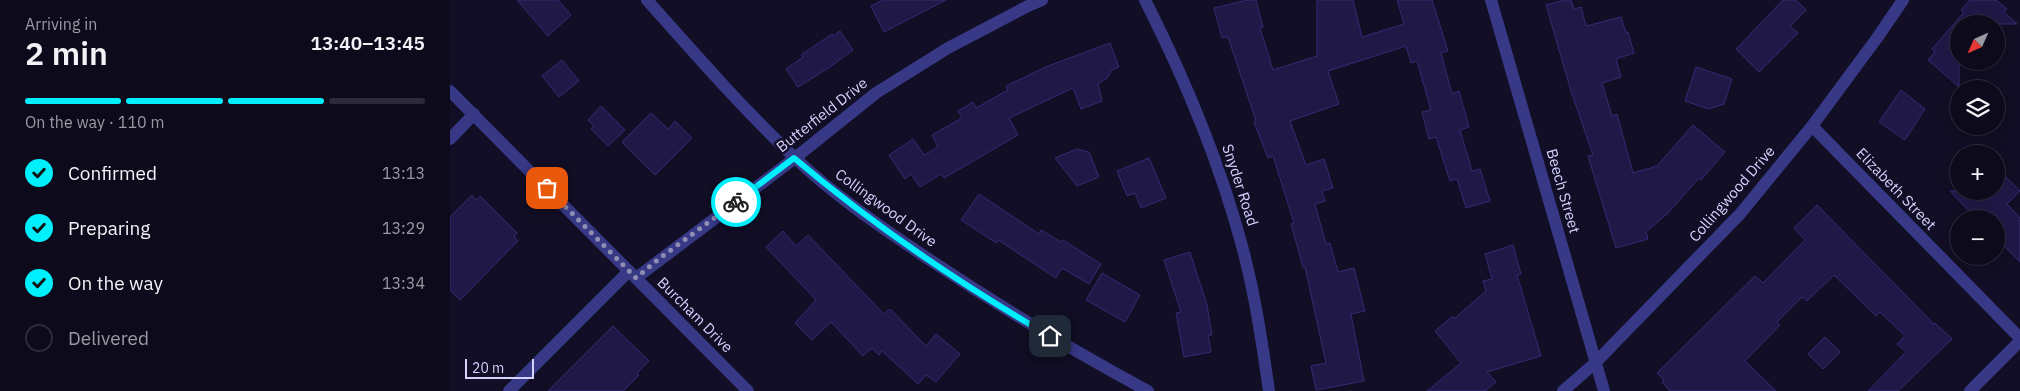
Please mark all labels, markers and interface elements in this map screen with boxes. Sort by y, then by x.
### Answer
text: Arriving in [25,14,97,34]
north arrow [1950,15,2005,70]
map controls [1950,15,2005,265]
text: 13:40–13:45 [311,31,425,55]
text: 2 min [25,32,108,74]
street label: Butterfield Drive [772,73,871,156]
button: layers [1950,80,2005,135]
text: On the way · 110 m [25,112,164,132]
street label: Snyder Road [1218,141,1263,228]
street label: Collingwood Drive [1685,142,1779,246]
street label: Elizabeth Street [1852,144,1940,234]
button: + [1950,145,2005,200]
street label: Beech Street [1542,146,1585,235]
icon: check [25,159,53,187]
text: Confirmed [68,161,157,185]
text: 13:13 [382,163,425,183]
street label: Collingwood Drive [832,164,941,251]
pin [526,167,568,209]
icon: bag [533,174,561,202]
courier [711,177,761,227]
icon: bike [722,188,750,216]
button: − [1950,210,2005,265]
icon: check [25,214,53,242]
text: Preparing [68,216,150,240]
text: 13:29 [382,218,425,238]
icon: check [25,269,53,297]
text: On the way [68,271,163,295]
text: 13:34 [382,273,425,293]
street label: Burcham Drive [654,273,737,356]
pin [1029,315,1071,357]
icon: home [1036,322,1064,350]
text: Delivered [68,326,149,350]
scale bar [465,356,534,379]
text: 20 m [472,359,504,377]

